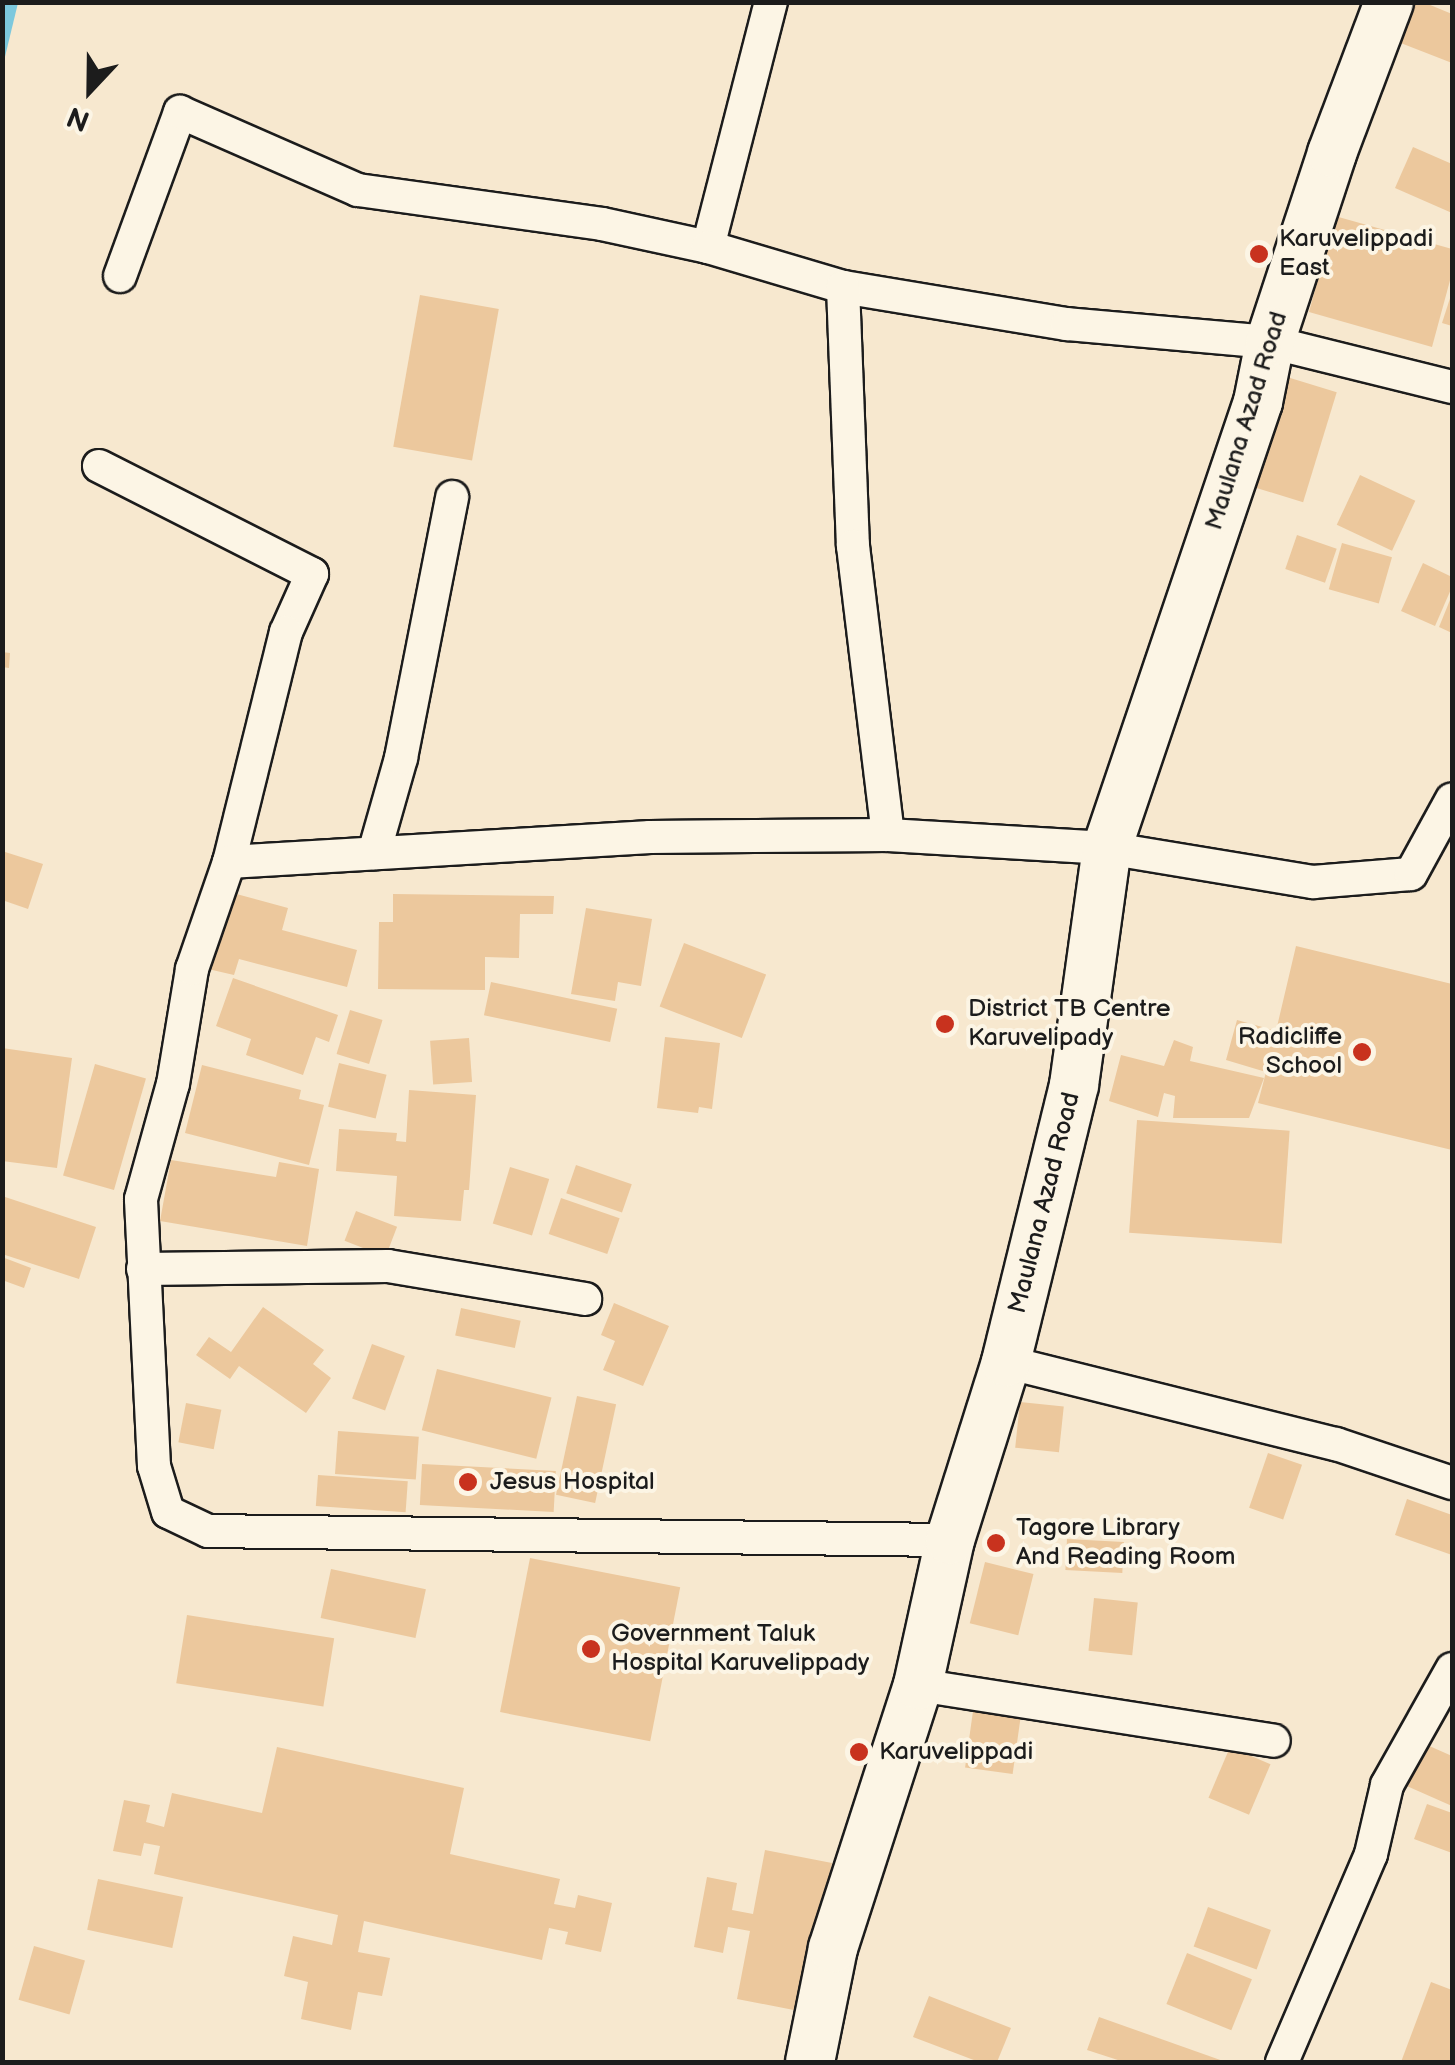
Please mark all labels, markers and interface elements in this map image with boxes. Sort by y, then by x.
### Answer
north arrow [40,40,140,140]
text: N [63,99,95,138]
place label: Karuvelippadi East [1279,225,1433,284]
marker: Karuvelippadi East [1248,243,1270,265]
street label: Maulana Azad Road [1200,308,1294,534]
place label: District TB Centre Karuvelipady [968,995,1171,1054]
marker: District TB Centre Karuvelipady [932,1011,958,1037]
place label: Radicliffe School [1238,1023,1342,1082]
marker: Radicliffe School [1351,1041,1373,1063]
street label: Maulana Azad Road [1003,1089,1087,1317]
place label: Jesus Hospital [490,1467,655,1497]
marker: Jesus Hospital [455,1469,481,1495]
place label: Tagore Library And Reading Room [1016,1514,1235,1573]
marker: Tagore Library And Reading Room [985,1532,1007,1554]
place label: Government Taluk Hospital Karuvelippady [611,1620,869,1679]
marker: Government Taluk Hospital Karuvelippady [580,1638,602,1660]
place label: Karuvelippadi [879,1737,1033,1767]
marker: Karuvelippadi [848,1741,870,1763]

